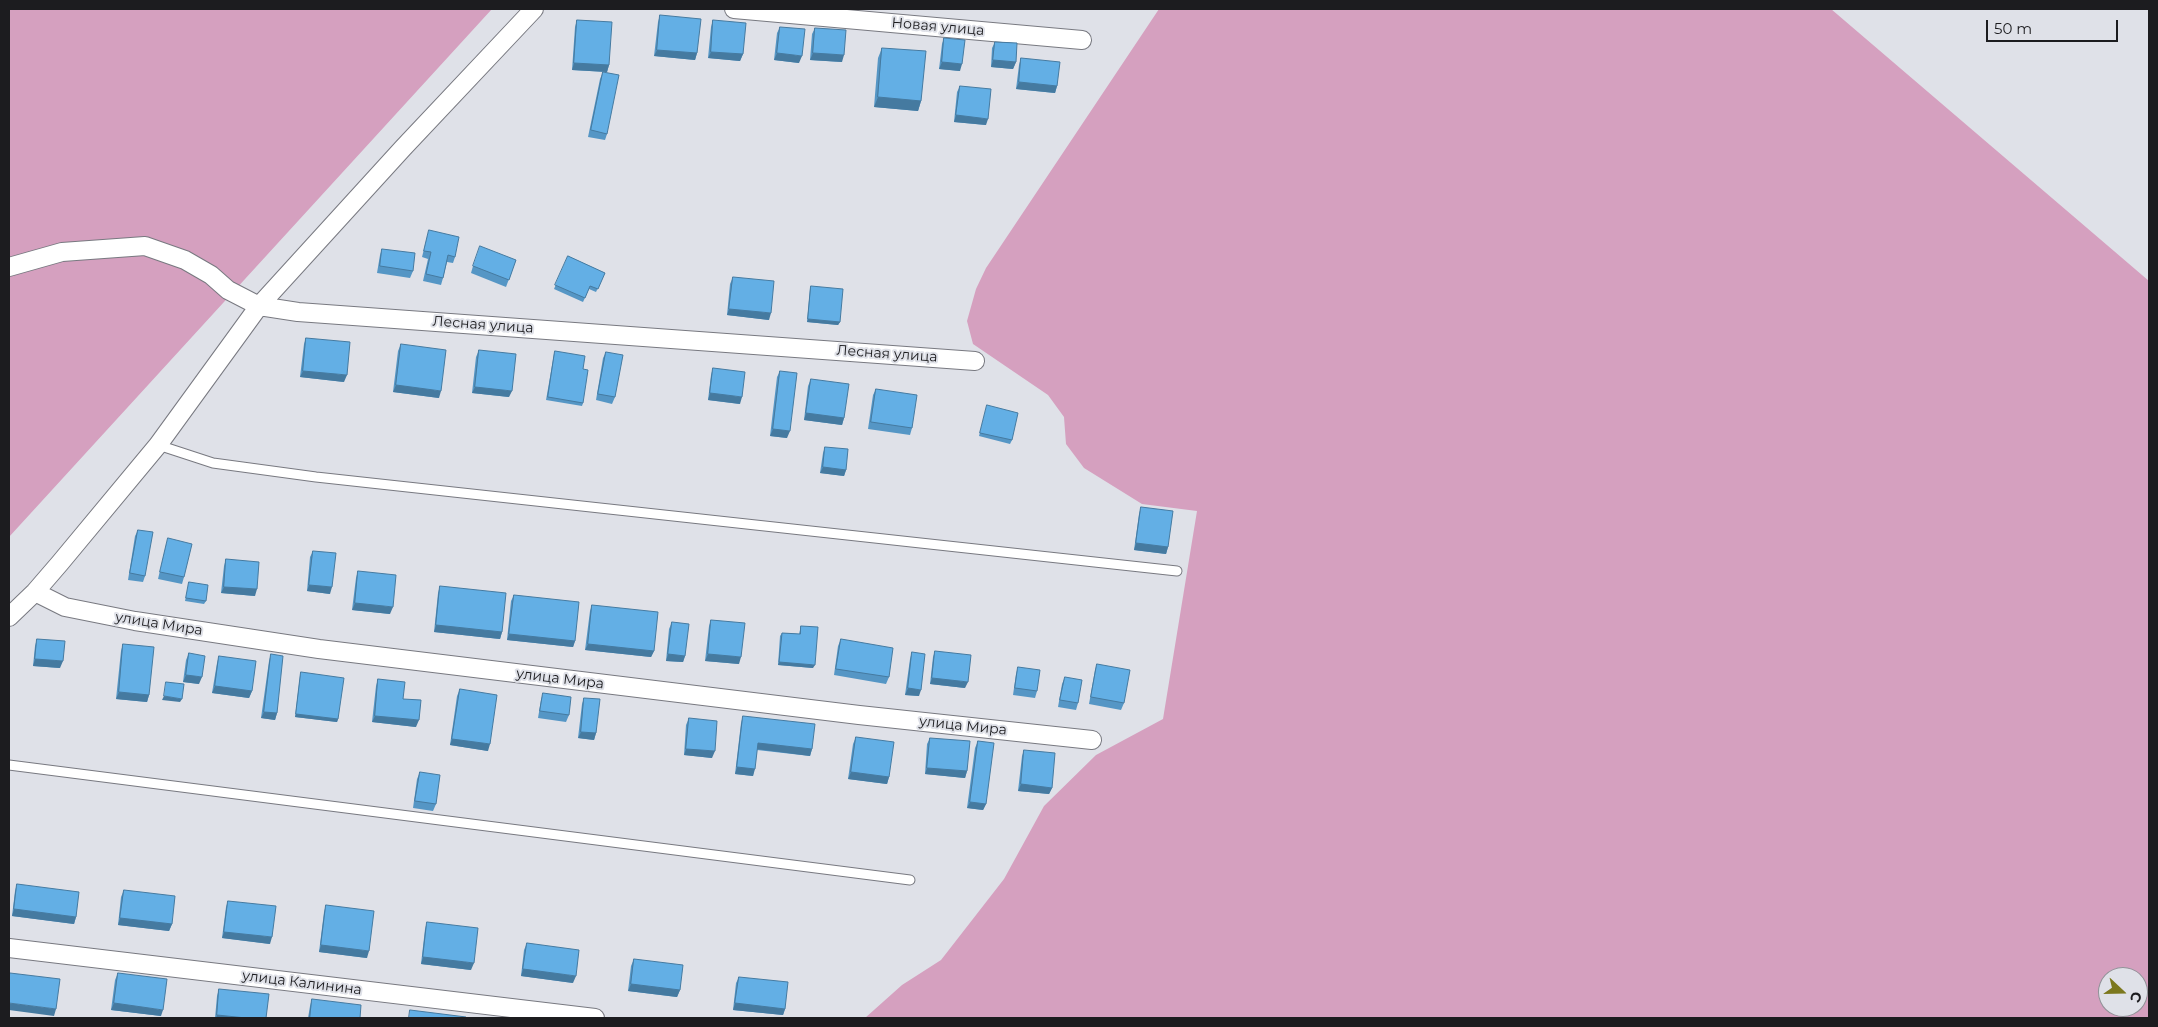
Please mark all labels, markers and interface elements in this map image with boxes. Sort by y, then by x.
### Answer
scale bar [1988,10,2120,42]
street label: Новая улица [891,15,985,39]
text: 50 m [1994,19,2032,38]
street label: Лесная улица [432,313,534,337]
street label: Лесная улица [836,342,938,366]
street label: улица Мира [114,609,204,639]
street label: улица Мира [515,665,605,693]
street label: улица Мира [918,713,1008,739]
street label: улица Калинина [241,967,363,999]
north arrow [2098,967,2148,1017]
text: С [2126,989,2146,1005]

